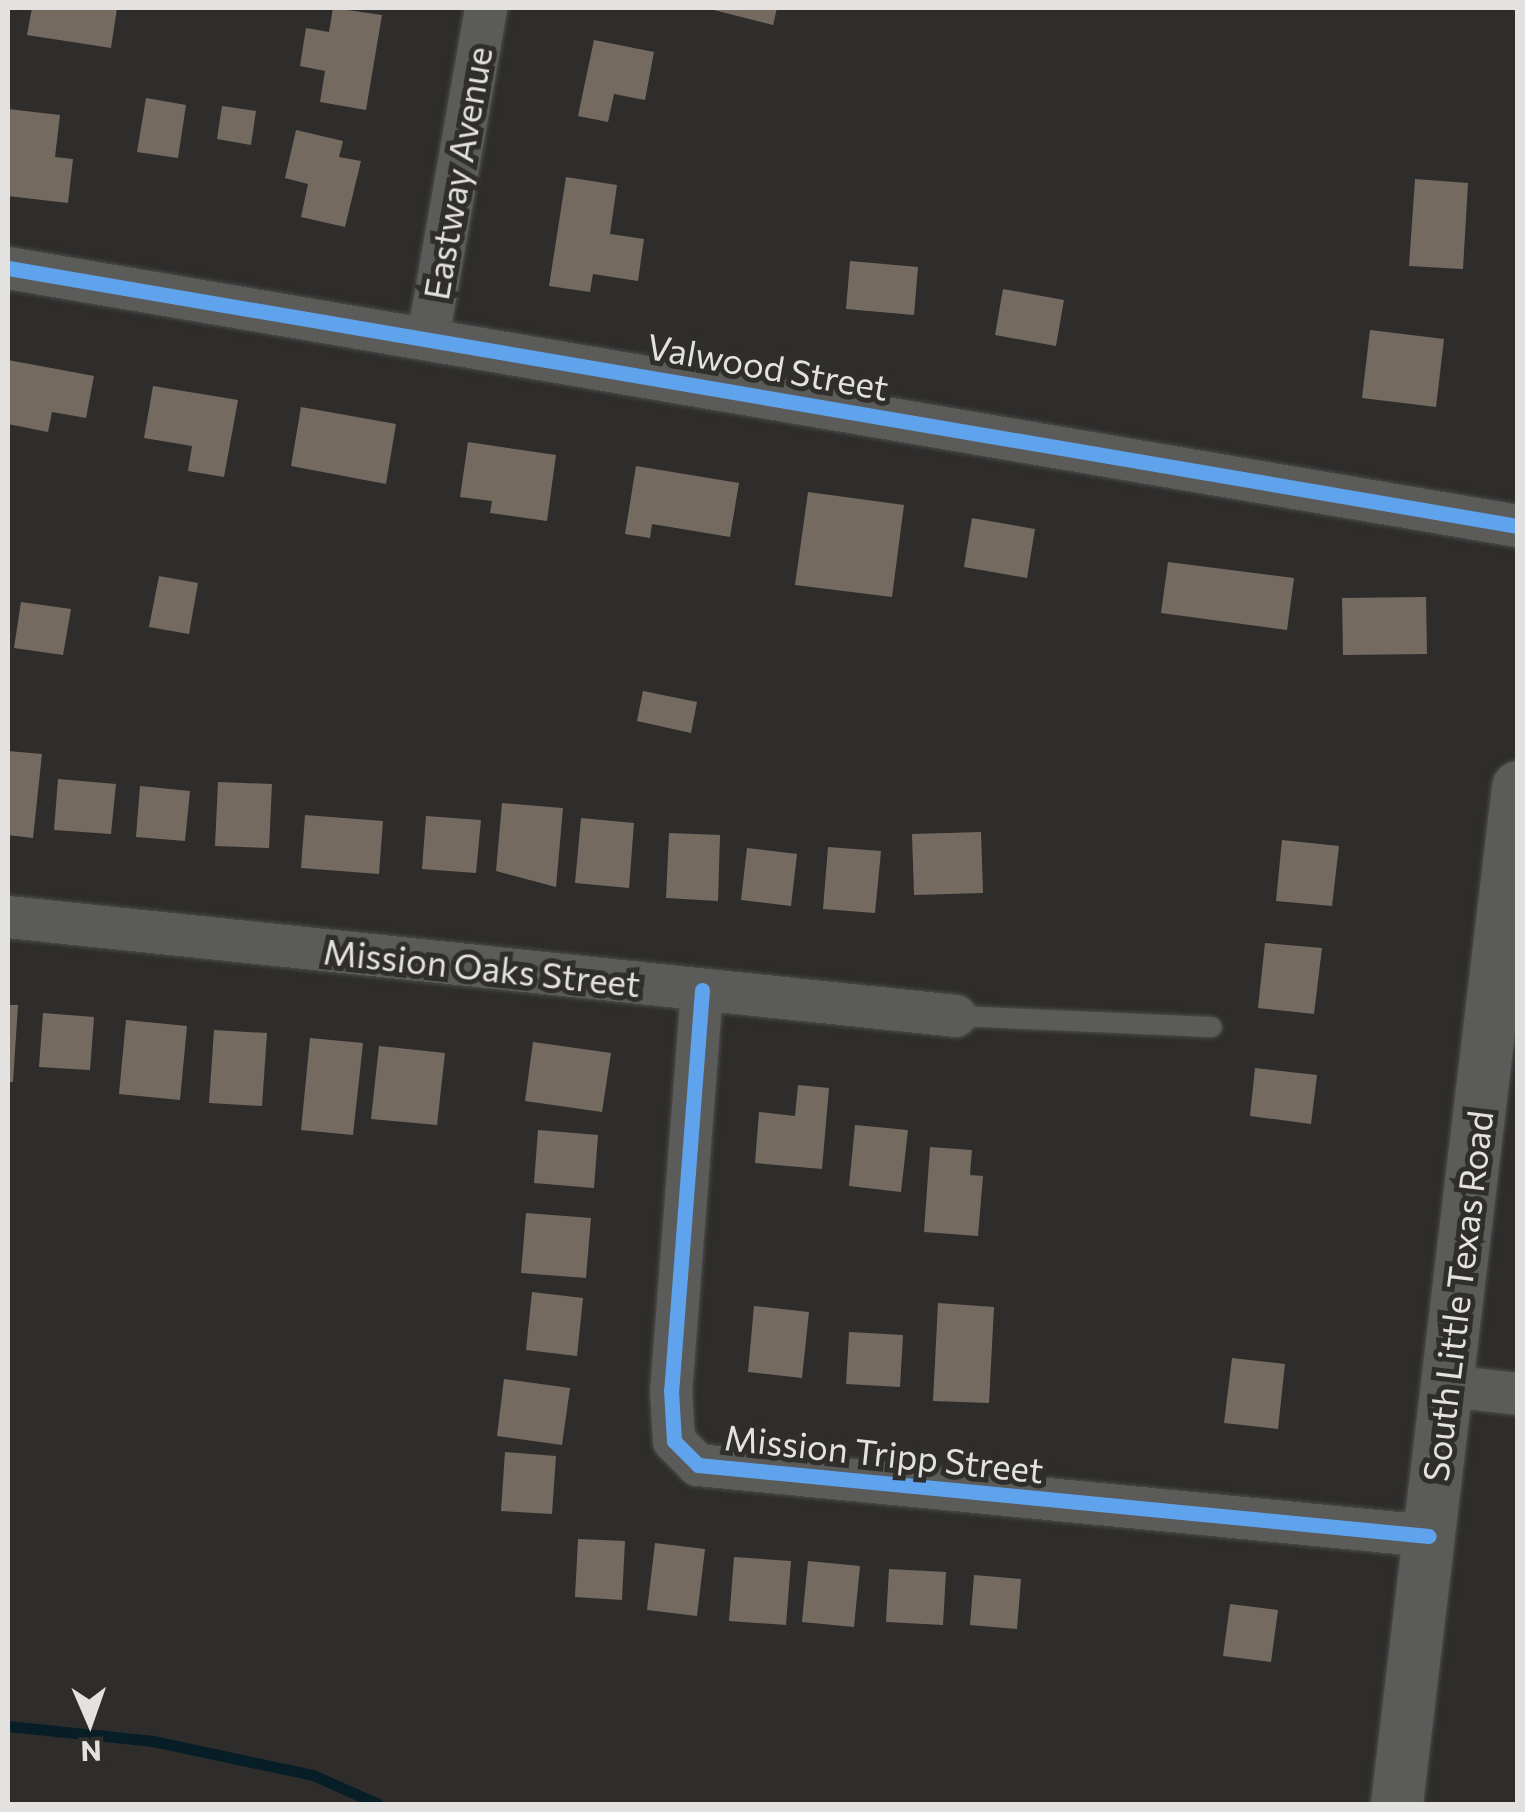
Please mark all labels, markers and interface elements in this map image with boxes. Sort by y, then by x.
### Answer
street label: Eastway Avenue [414,43,500,303]
street label: Valwood Street [644,324,892,408]
street label: Mission Oaks Street [321,929,643,1005]
street label: South Little Texas Road [1413,1108,1501,1484]
street label: Mission Tripp Street [722,1415,1046,1491]
north arrow [40,1672,140,1772]
text: N [80,1735,102,1769]

